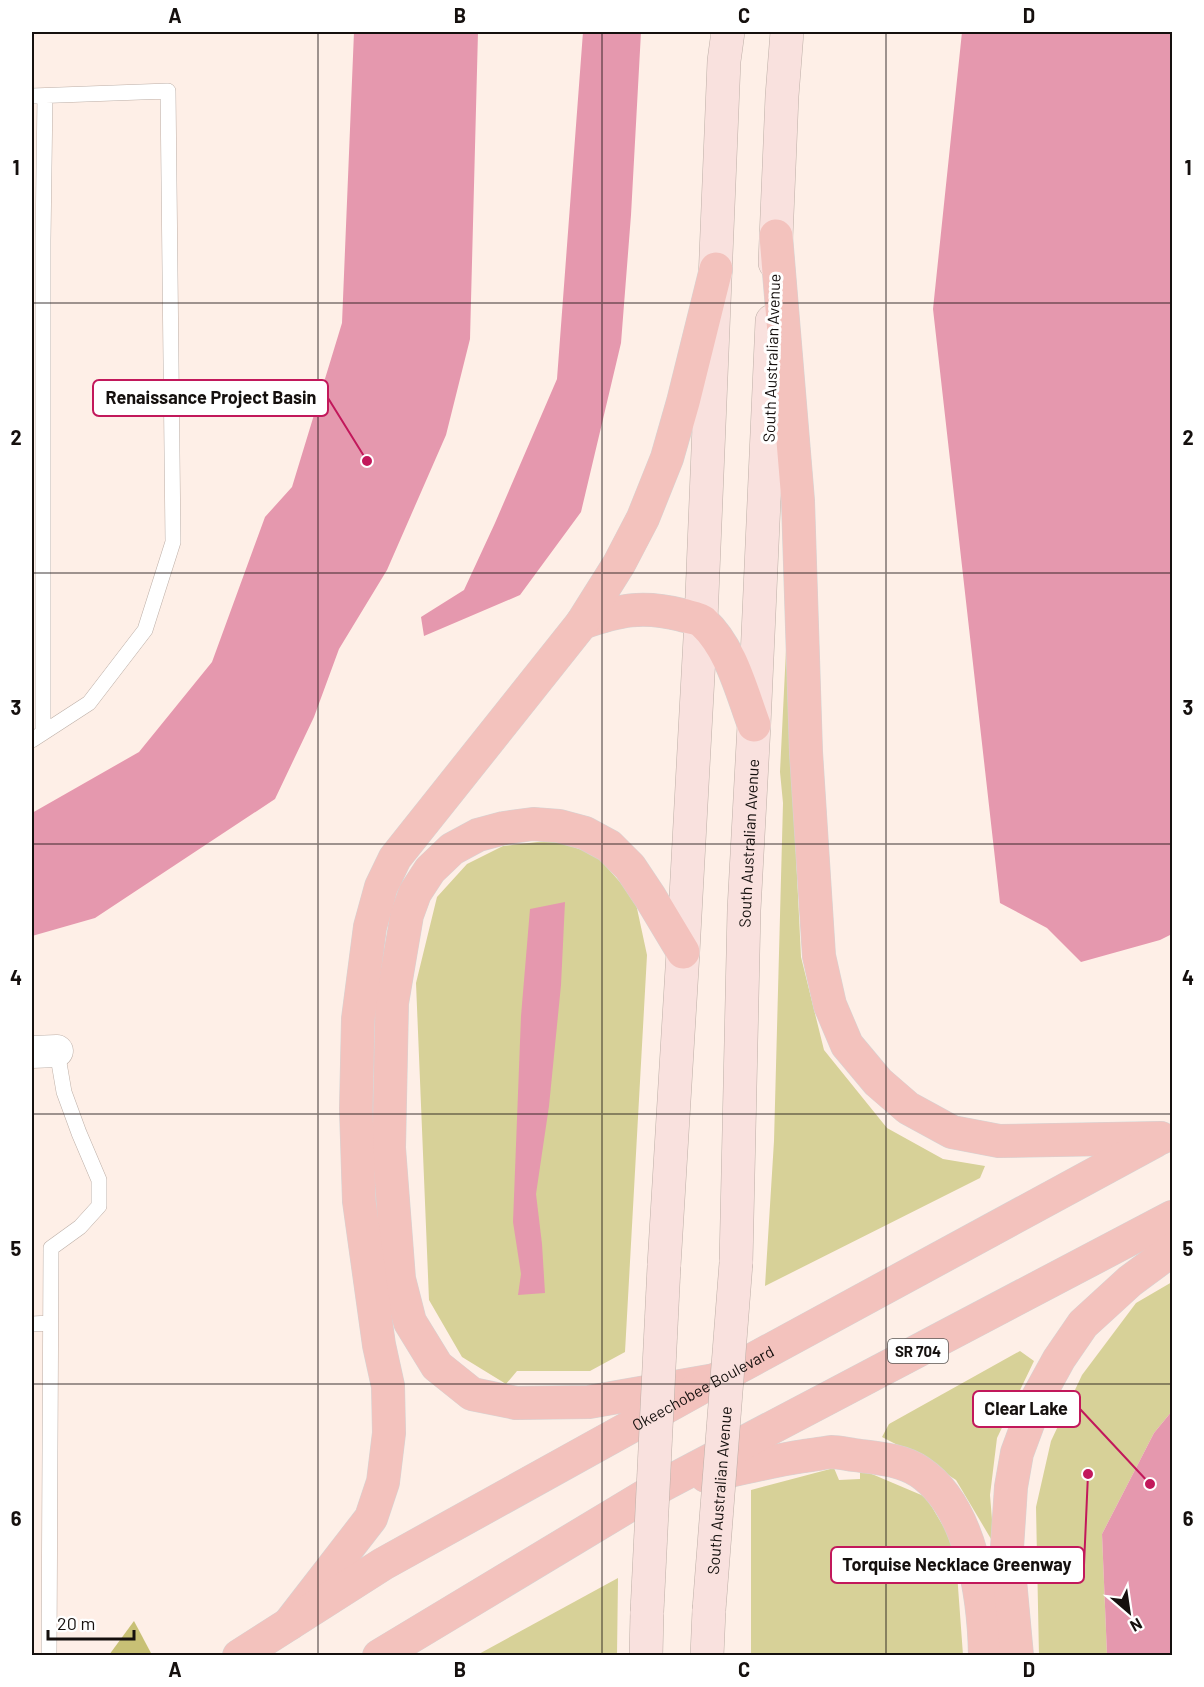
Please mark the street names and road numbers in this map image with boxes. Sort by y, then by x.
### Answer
street label: South Australian Avenue [759,273,783,443]
street label: South Australian Avenue [734,758,762,928]
road number: SR 704 [888,1339,948,1363]
street label: Okeechobee Boulevard [628,1341,777,1434]
street label: South Australian Avenue [702,1405,734,1575]

